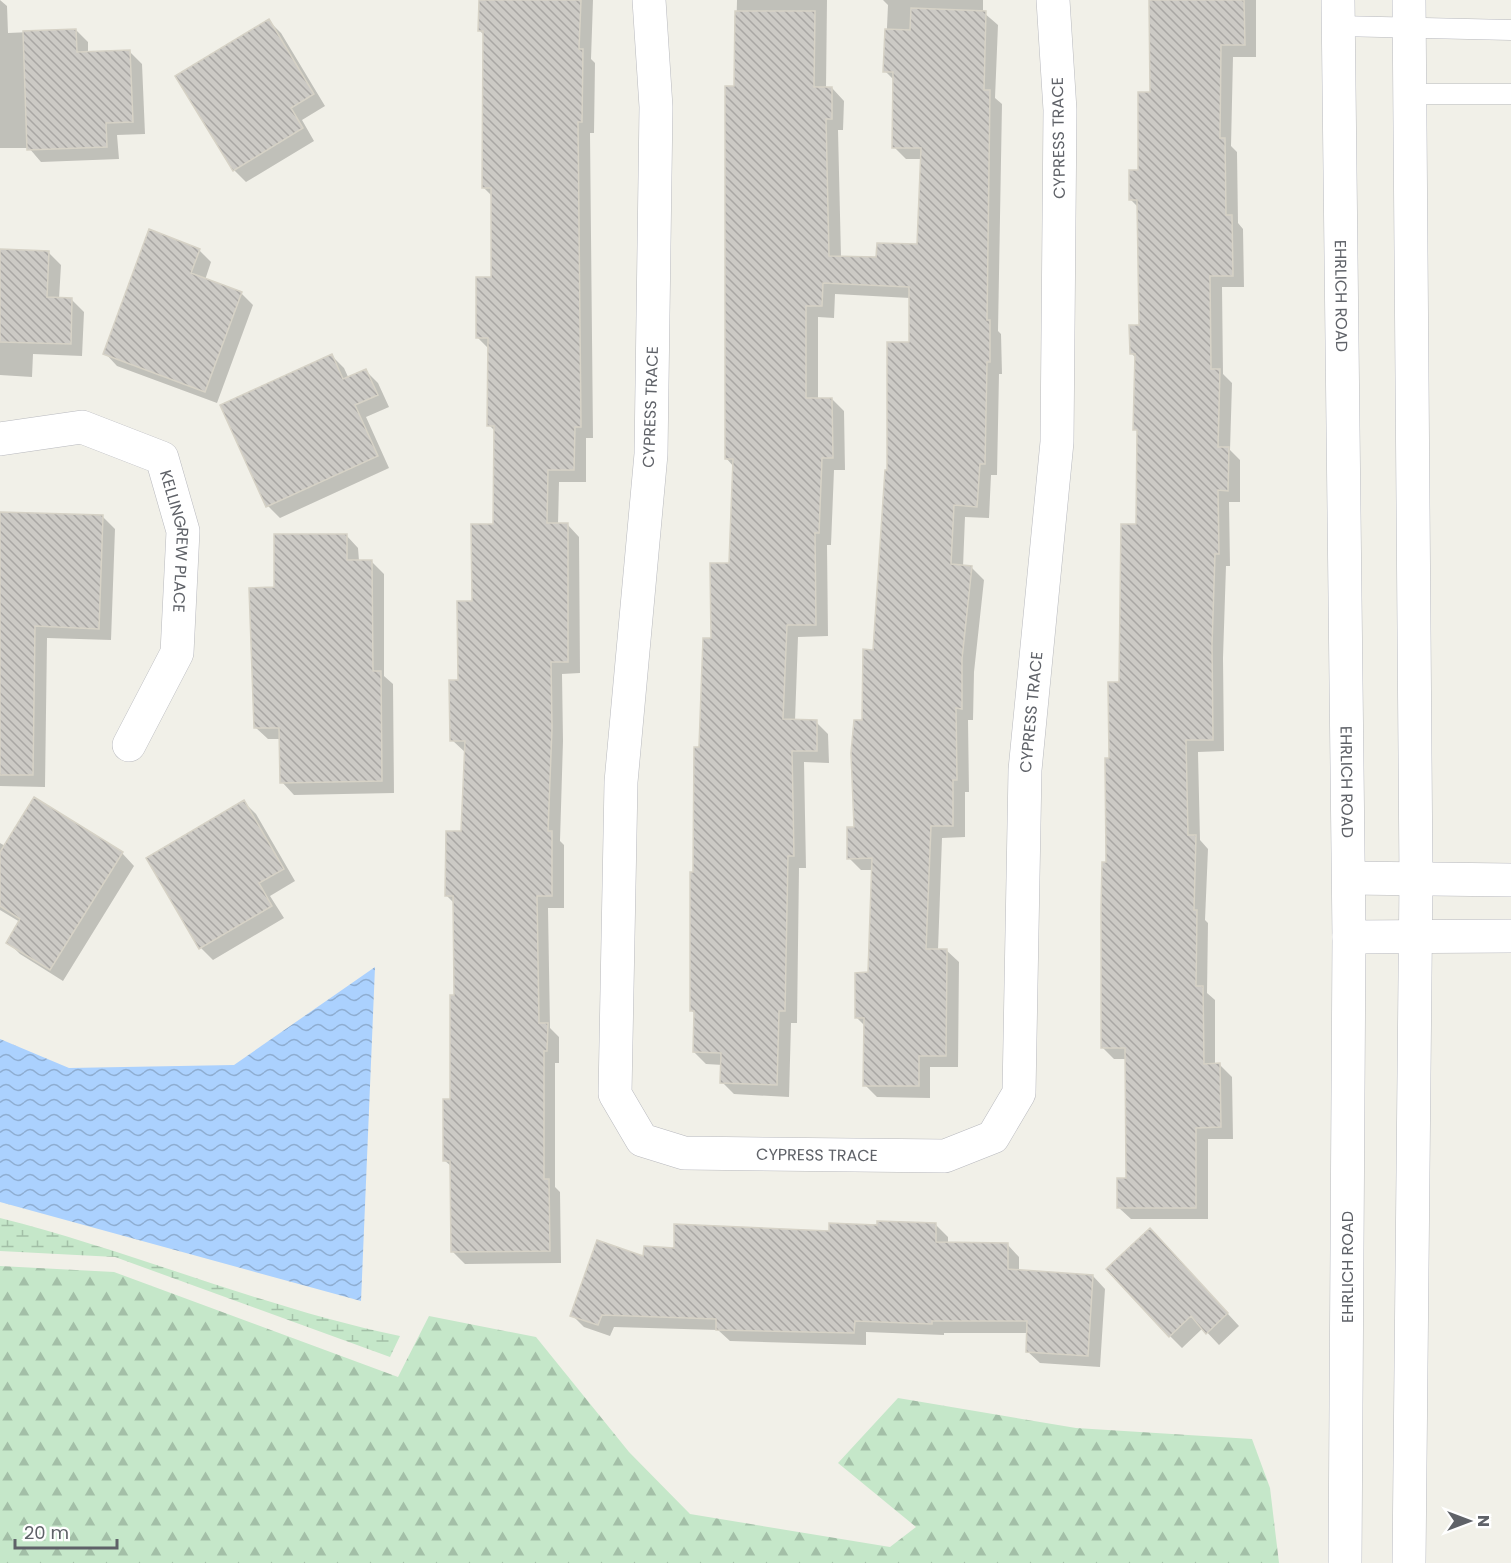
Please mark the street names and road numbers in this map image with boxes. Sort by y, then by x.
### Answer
street label: CYPRESS TRACE [1046,77,1071,199]
street label: EHRLICH ROAD [1329,240,1353,352]
street label: CYPRESS TRACE [637,346,664,468]
street label: KELLINGREW PLACE [154,467,194,613]
street label: CYPRESS TRACE [1014,650,1049,774]
street label: EHRLICH ROAD [1335,726,1359,838]
street label: CYPRESS TRACE [756,1143,878,1167]
street label: EHRLICH ROAD [1336,1211,1359,1323]

